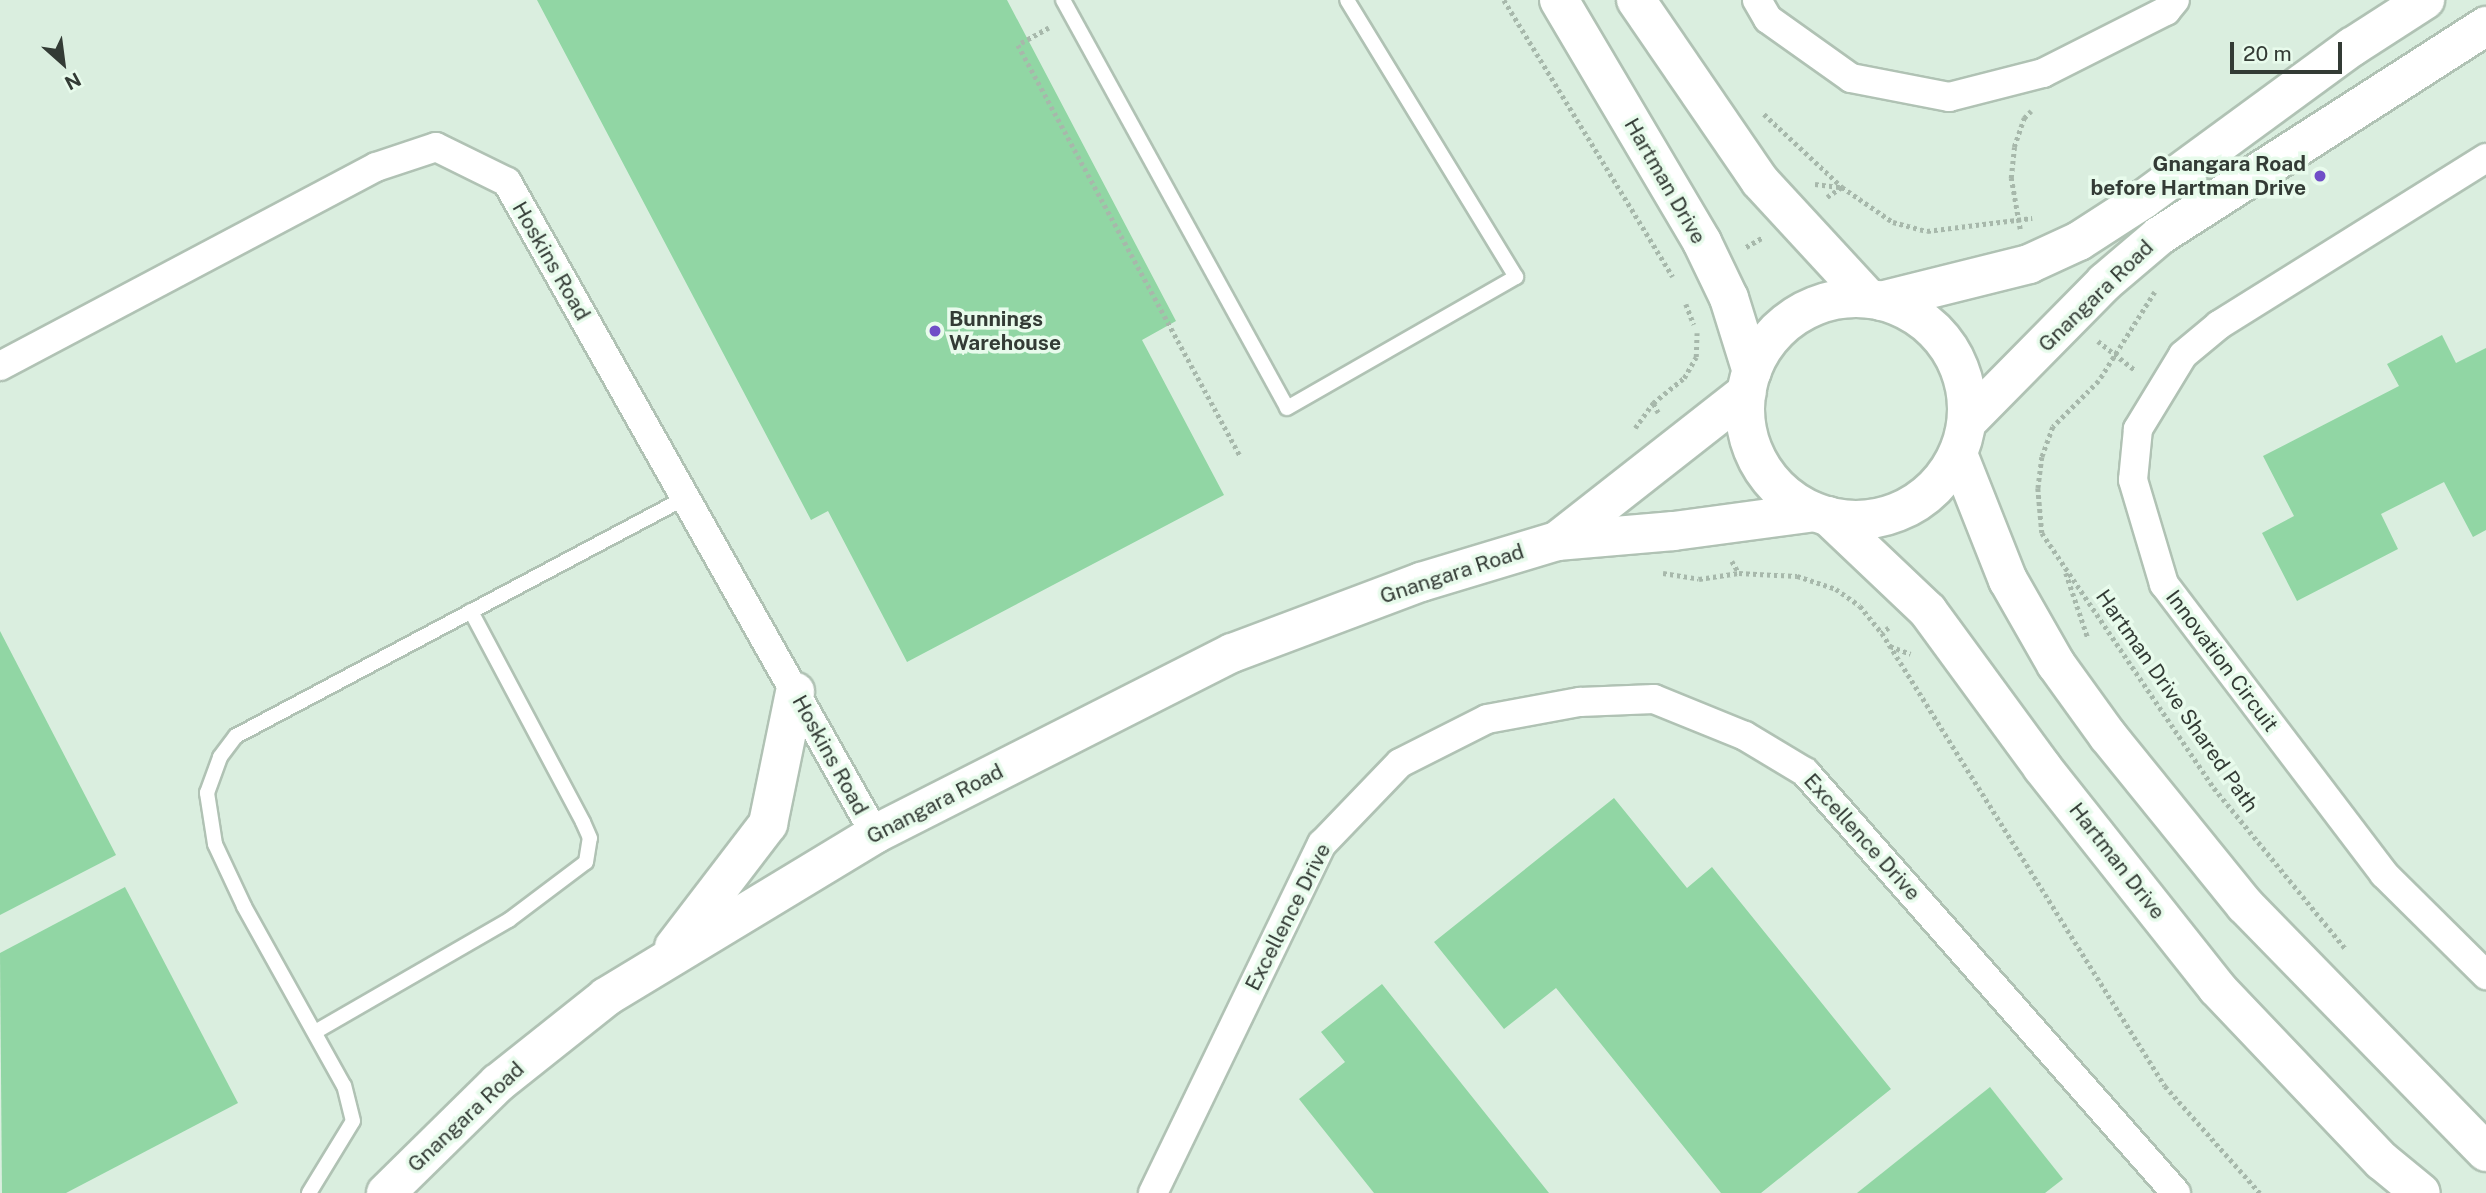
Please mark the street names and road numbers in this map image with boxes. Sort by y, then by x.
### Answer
street label: Hartman Drive [1619,114,1711,248]
street label: Hoskins Road [507,197,595,325]
street label: Gnangara Road [2033,235,2159,357]
street label: Gnangara Road [1377,539,1527,609]
street label: Hartman Drive Shared Path [2090,585,2264,817]
street label: Innovation Circuit [2161,585,2283,737]
street label: Hoskins Road [787,691,873,819]
street label: Gnangara Road [863,759,1007,849]
street label: Excellence Drive [1798,768,1926,906]
street label: Hartman Drive [2064,798,2170,924]
street label: Excellence Drive [1240,839,1336,995]
street label: Gnangara Road [403,1057,529,1177]

